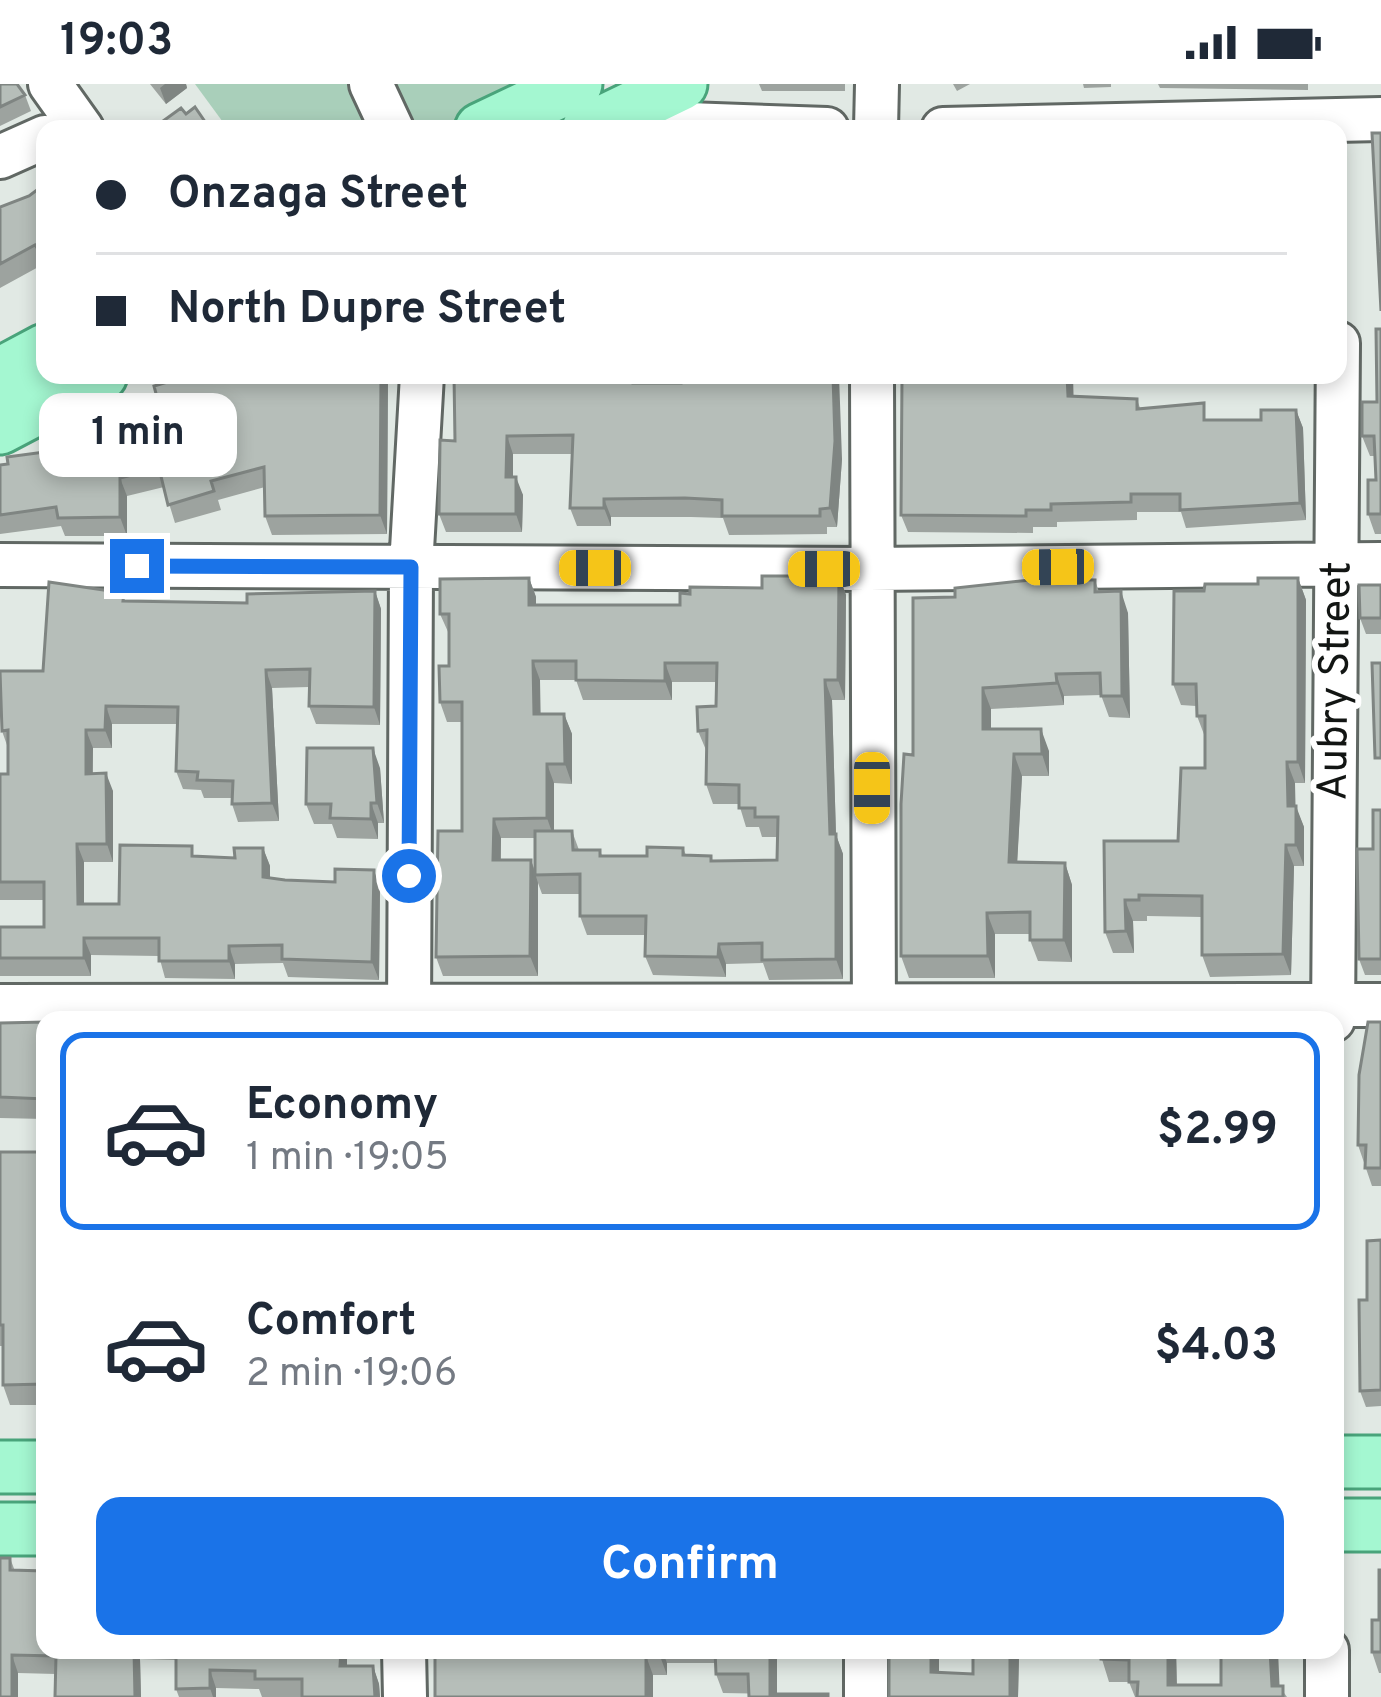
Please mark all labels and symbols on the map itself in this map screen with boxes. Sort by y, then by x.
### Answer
callout: 1 min [38,392,236,476]
route end [110,539,164,593]
car [1022,548,1094,586]
car [559,550,631,586]
car [788,551,860,587]
street label: Aubry Street [1308,561,1366,801]
car [854,752,890,824]
route start [382,849,436,903]

